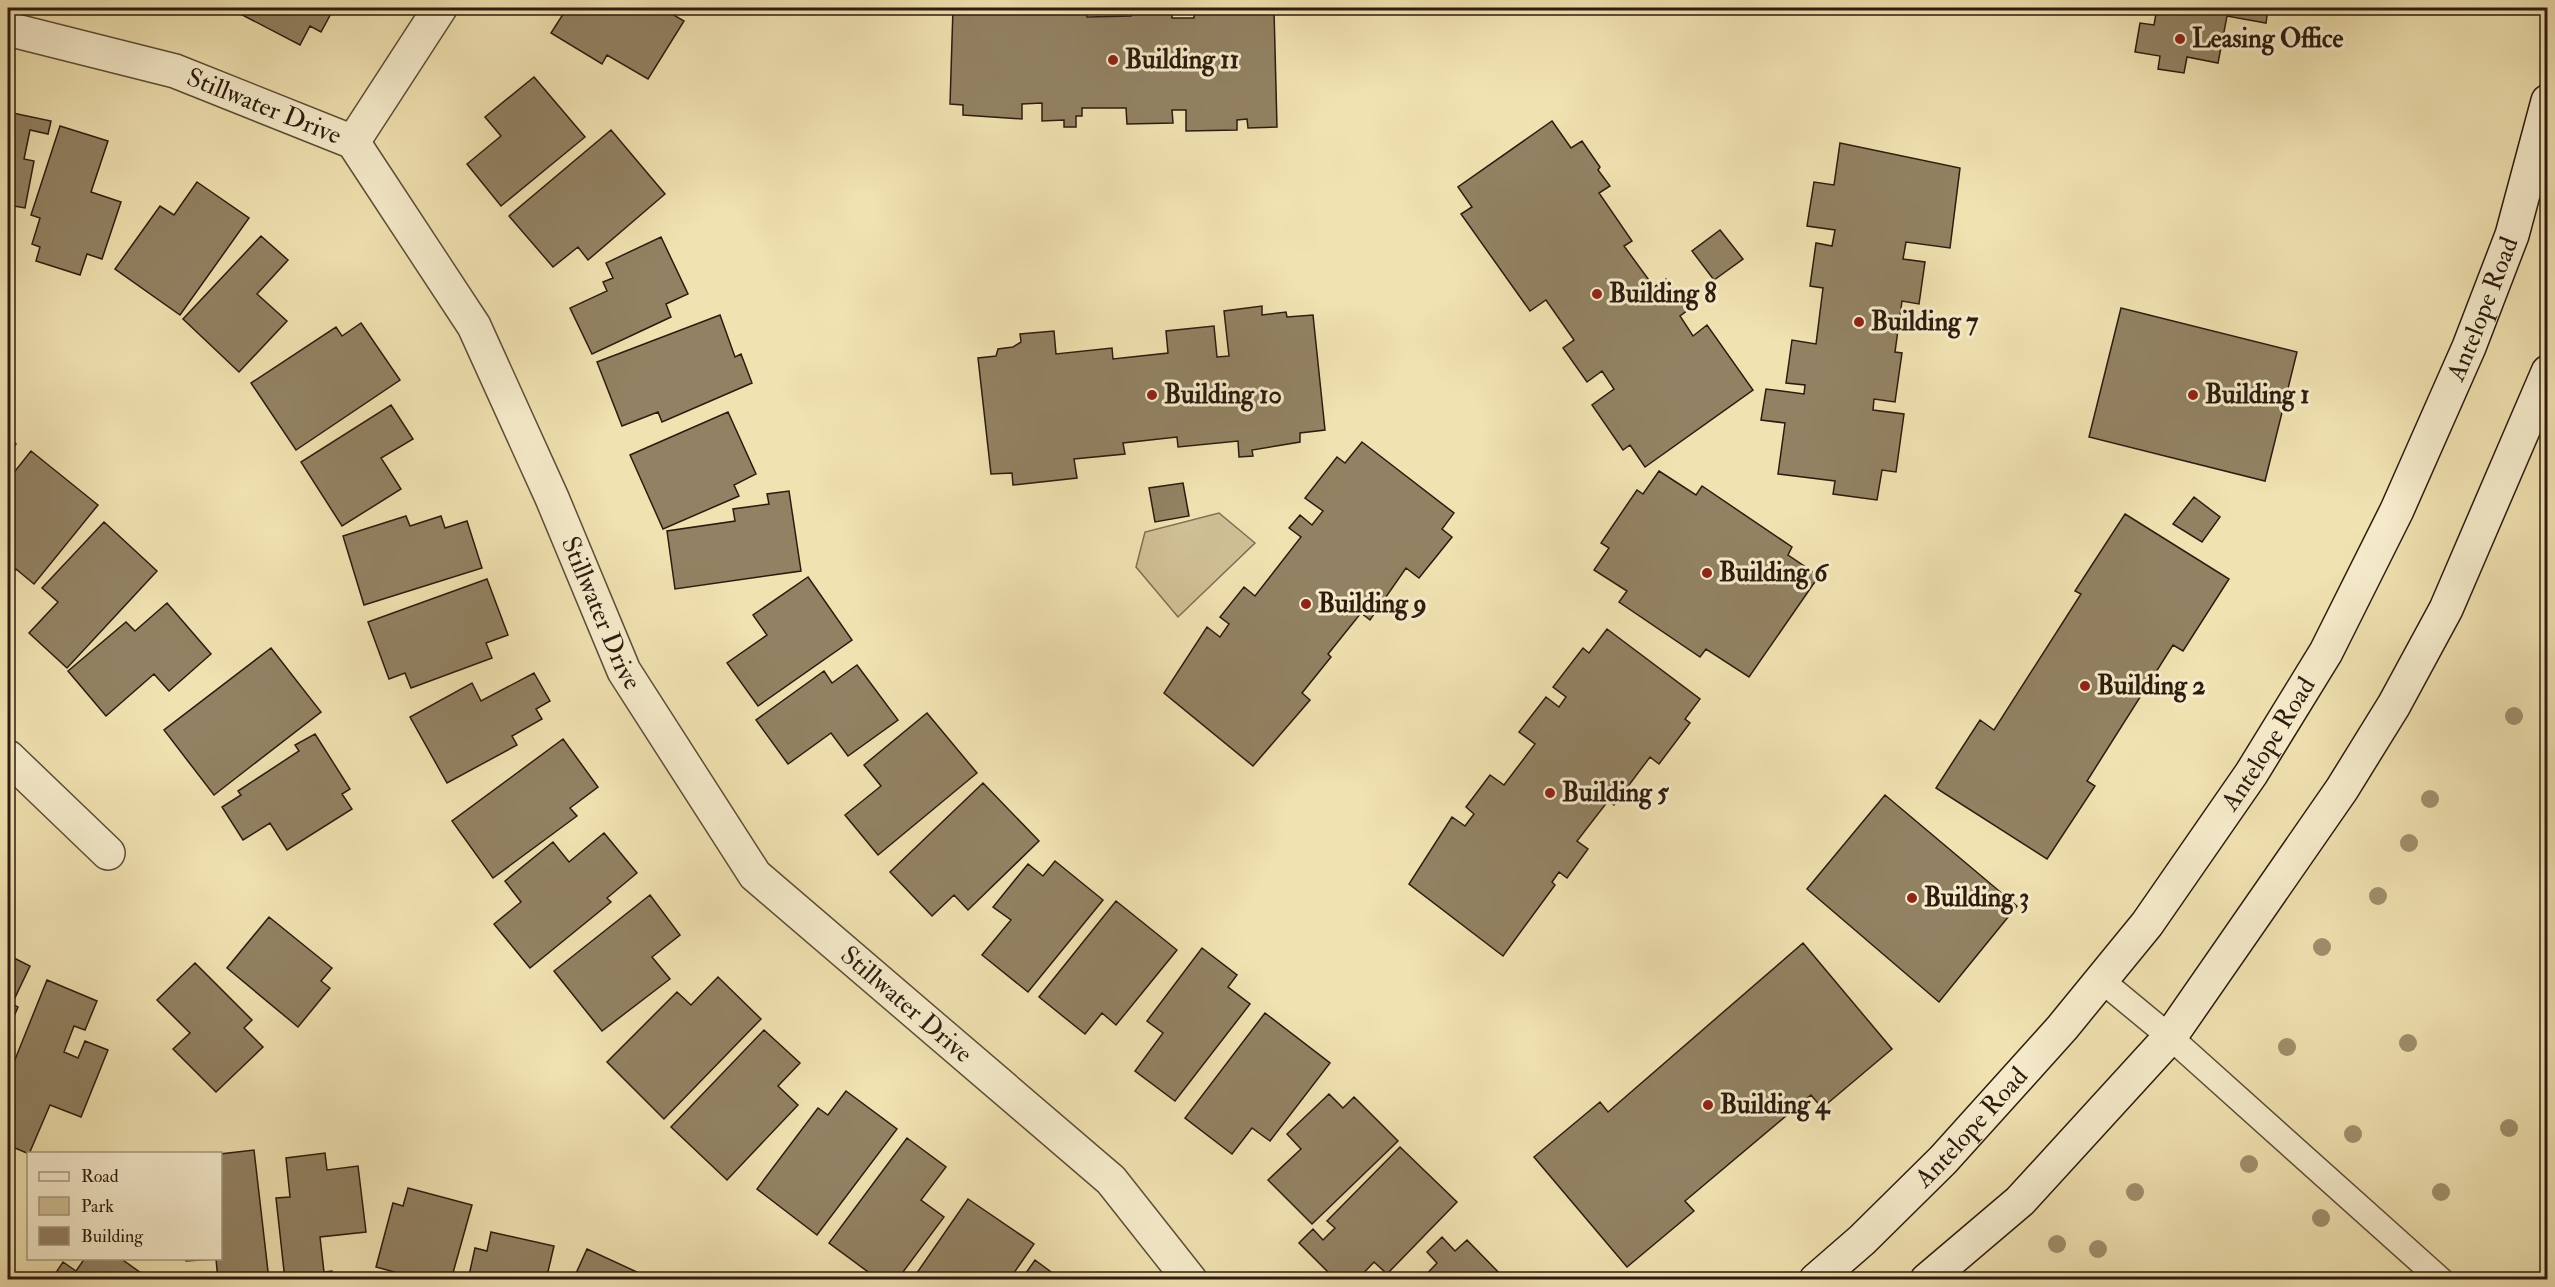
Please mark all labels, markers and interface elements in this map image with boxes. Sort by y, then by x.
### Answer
place label: Leasing Office [2192,23,2344,56]
marker: Leasing Office [2173,32,2187,46]
place label: Building 11 [1125,44,1239,77]
marker: Building 11 [1106,53,1120,67]
street label: Stillwater Drive [182,61,346,152]
street label: Antelope Road [2440,232,2526,387]
place label: Building 8 [1609,278,1717,311]
marker: Building 8 [1590,287,1604,301]
place label: Building 7 [1871,306,1978,339]
marker: Building 7 [1852,315,1866,329]
place label: Building 10 [1164,379,1282,412]
place label: Building 1 [2205,379,2310,412]
marker: Building 10 [1145,388,1159,402]
marker: Building 1 [2186,388,2200,402]
street label: Stillwater Drive [554,532,648,696]
place label: Building 6 [1719,557,1829,590]
marker: Building 6 [1700,566,1714,580]
place label: Building 9 [1318,588,1427,621]
marker: Building 9 [1299,597,1313,611]
place label: Building 2 [2097,670,2206,703]
street label: Antelope Road [2214,671,2323,818]
marker: Building 2 [2078,679,2092,693]
place label: Building 5 [1562,777,1669,810]
marker: Building 5 [1543,786,1557,800]
place label: Building 3 [1924,882,2029,915]
marker: Building 3 [1905,891,1919,905]
street label: Stillwater Drive [834,939,979,1070]
street label: Antelope Road [1908,1061,2035,1195]
place label: Building 4 [1720,1089,1831,1122]
marker: Building 4 [1701,1098,1715,1112]
legend [27,1152,222,1260]
text: Road [81,1165,119,1188]
text: Park [81,1195,114,1218]
text: Building [81,1225,144,1248]

